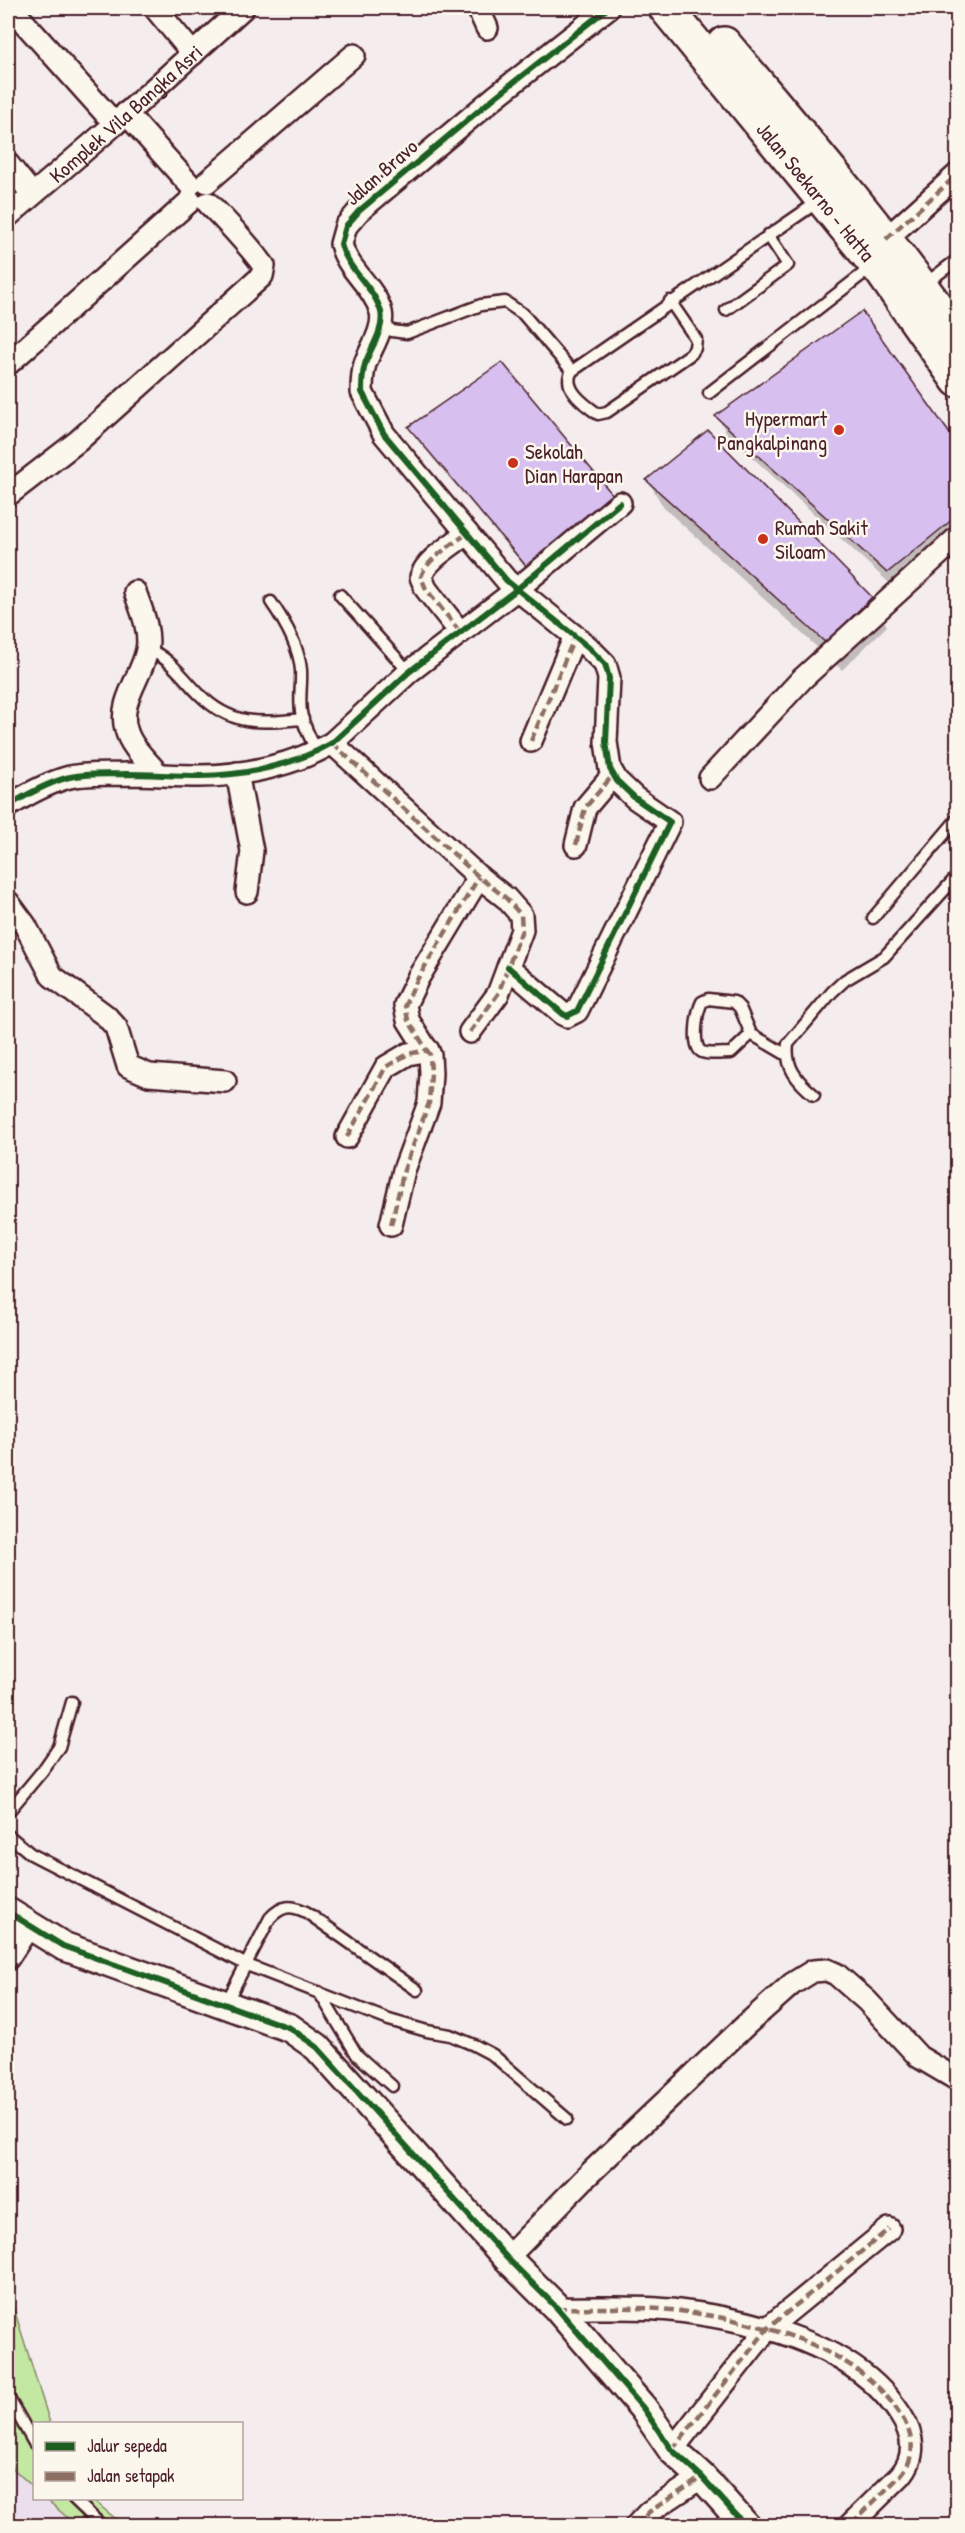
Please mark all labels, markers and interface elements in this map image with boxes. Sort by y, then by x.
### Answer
street label: Komplek Vila Bangka Asri [42,37,208,189]
street label: Jalan Soekarno - Hatta [750,115,882,267]
street label: Jalan Bravo [338,132,424,212]
place label: Hypermart Pangkalpinang [717,404,828,457]
marker: Hypermart Pangkalpinang [832,423,846,437]
place label: Sekolah Dian Harapan [525,437,623,490]
marker: Sekolah Dian Harapan [506,456,520,470]
place label: Rumah Sakit Siloam [775,513,868,566]
marker: Rumah Sakit Siloam [756,532,770,546]
legend [33,2422,243,2500]
text: Jalur sepeda [87,2433,167,2458]
text: Jalan setapak [87,2463,175,2488]

